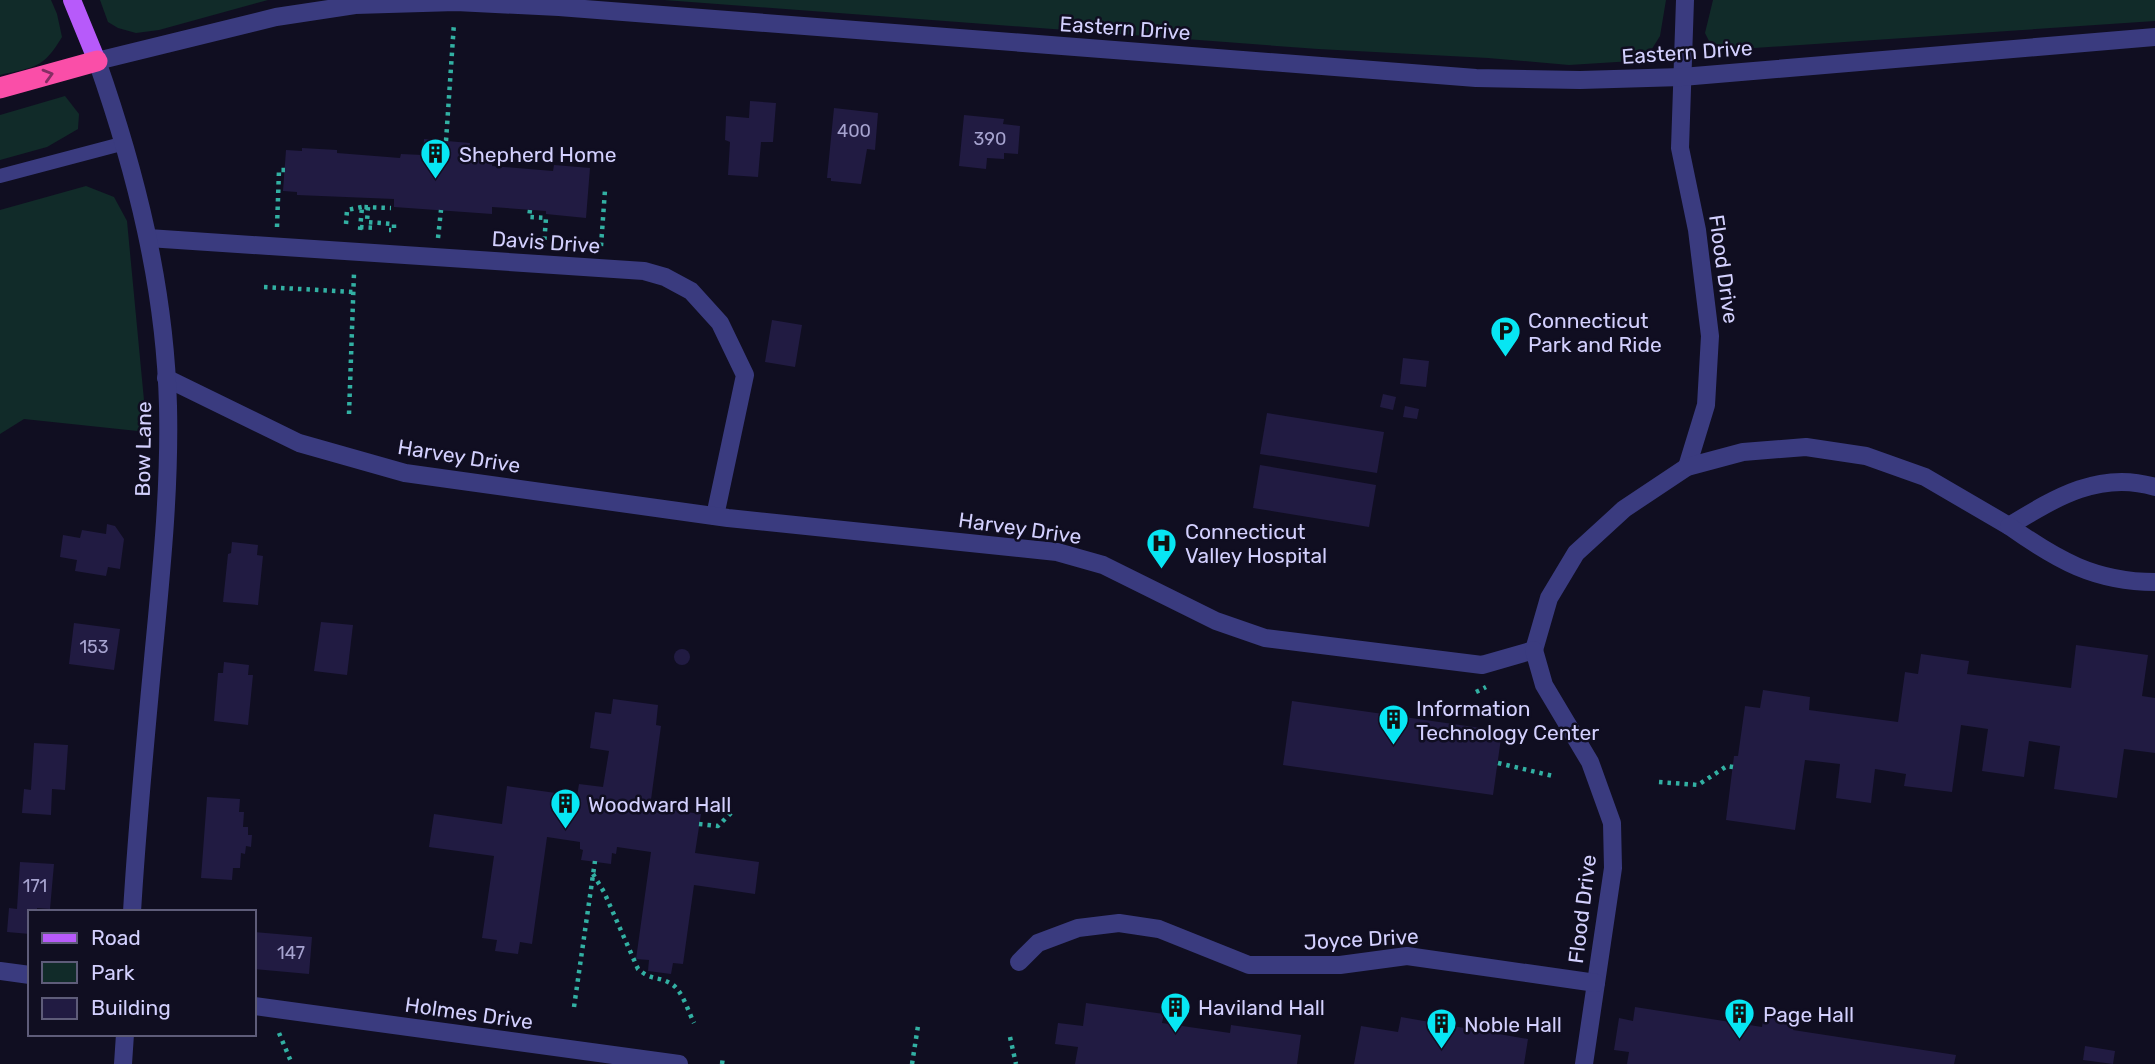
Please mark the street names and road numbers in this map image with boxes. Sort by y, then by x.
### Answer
street label: Eastern Drive [1059,11,1191,45]
street label: Eastern Drive [1621,35,1753,69]
street label: Flood Drive [1704,213,1744,325]
street label: Davis Drive [491,226,601,258]
street label: Bow Lane [130,401,156,497]
street label: Harvey Drive [396,434,522,478]
street label: Harvey Drive [957,507,1083,549]
street label: Flood Drive [1563,853,1601,965]
street label: Joyce Drive [1303,924,1419,954]
street label: Holmes Drive [403,992,535,1034]

